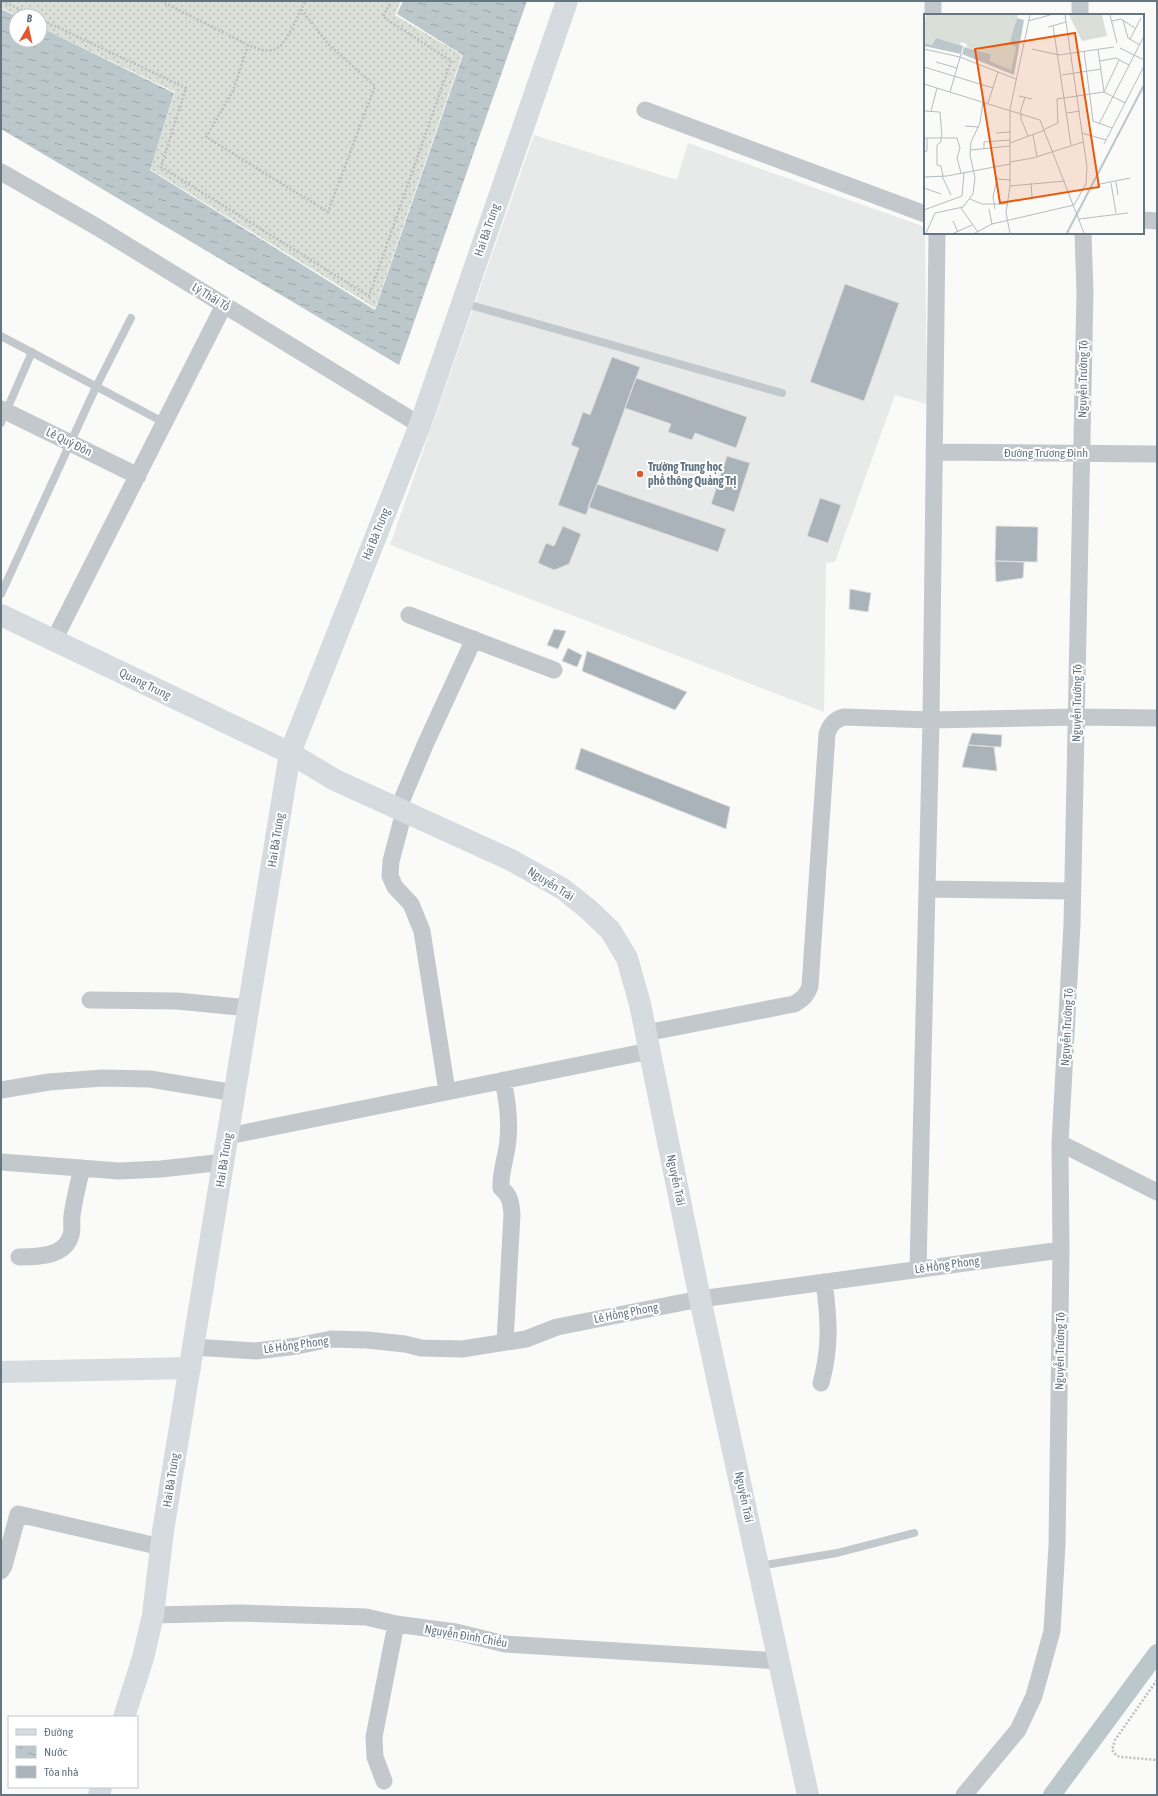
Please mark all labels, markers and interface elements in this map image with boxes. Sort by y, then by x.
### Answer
north arrow [8,8,48,48]
text: B [26,12,34,25]
inset map [924,14,1144,234]
street label: Hai Bà Trưng [471,201,503,258]
street label: Lý Thái Tổ [190,280,233,314]
street label: Nguyễn Trường Tộ [1075,339,1091,418]
street label: Lê Quý Đôn [44,425,94,459]
street label: Đường Trương Định [1004,446,1088,460]
place label: Trường Trung học phổ thông Quảng Trị [648,460,736,488]
marker: Trường Trung học phổ thông Quảng Trị [635,469,645,479]
street label: Hai Bà Trưng [359,505,393,562]
street label: Nguyễn Trường Tộ [1069,663,1085,742]
street label: Quang Trung [117,665,174,703]
street label: Hai Bà Trưng [265,811,287,868]
street label: Nguyễn Trãi [525,864,577,904]
street label: Nguyễn Trường Tộ [1058,987,1076,1066]
street label: Hai Bà Trưng [213,1131,235,1188]
street label: Nguyễn Trãi [664,1153,688,1207]
street label: Lê Hồng Phong [914,1253,981,1276]
street label: Lê Hồng Phong [593,1300,660,1326]
street label: Nguyễn Trường Tộ [1052,1311,1068,1390]
street label: Lê Hồng Phong [263,1333,330,1356]
street label: Hai Bà Trưng [160,1451,182,1508]
street label: Nguyễn Trãi [732,1470,756,1524]
street label: Nguyễn Đình Chiểu [424,1622,509,1650]
legend [8,1716,138,1788]
text: Đường [44,1725,74,1739]
text: Nước [44,1745,68,1759]
text: Tòa nhà [44,1765,79,1779]

